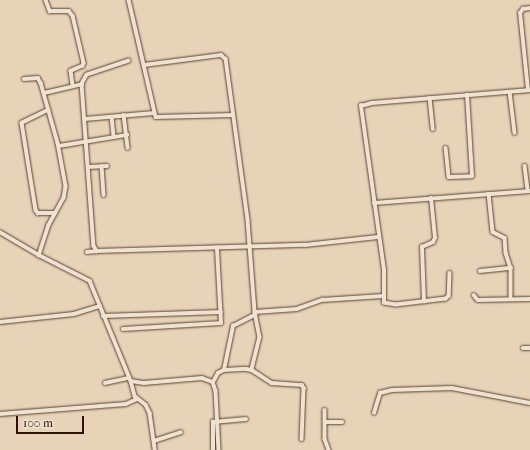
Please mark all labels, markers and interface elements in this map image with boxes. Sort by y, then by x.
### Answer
scale bar [18,408,86,434]
text: 100 m [23,416,53,430]

